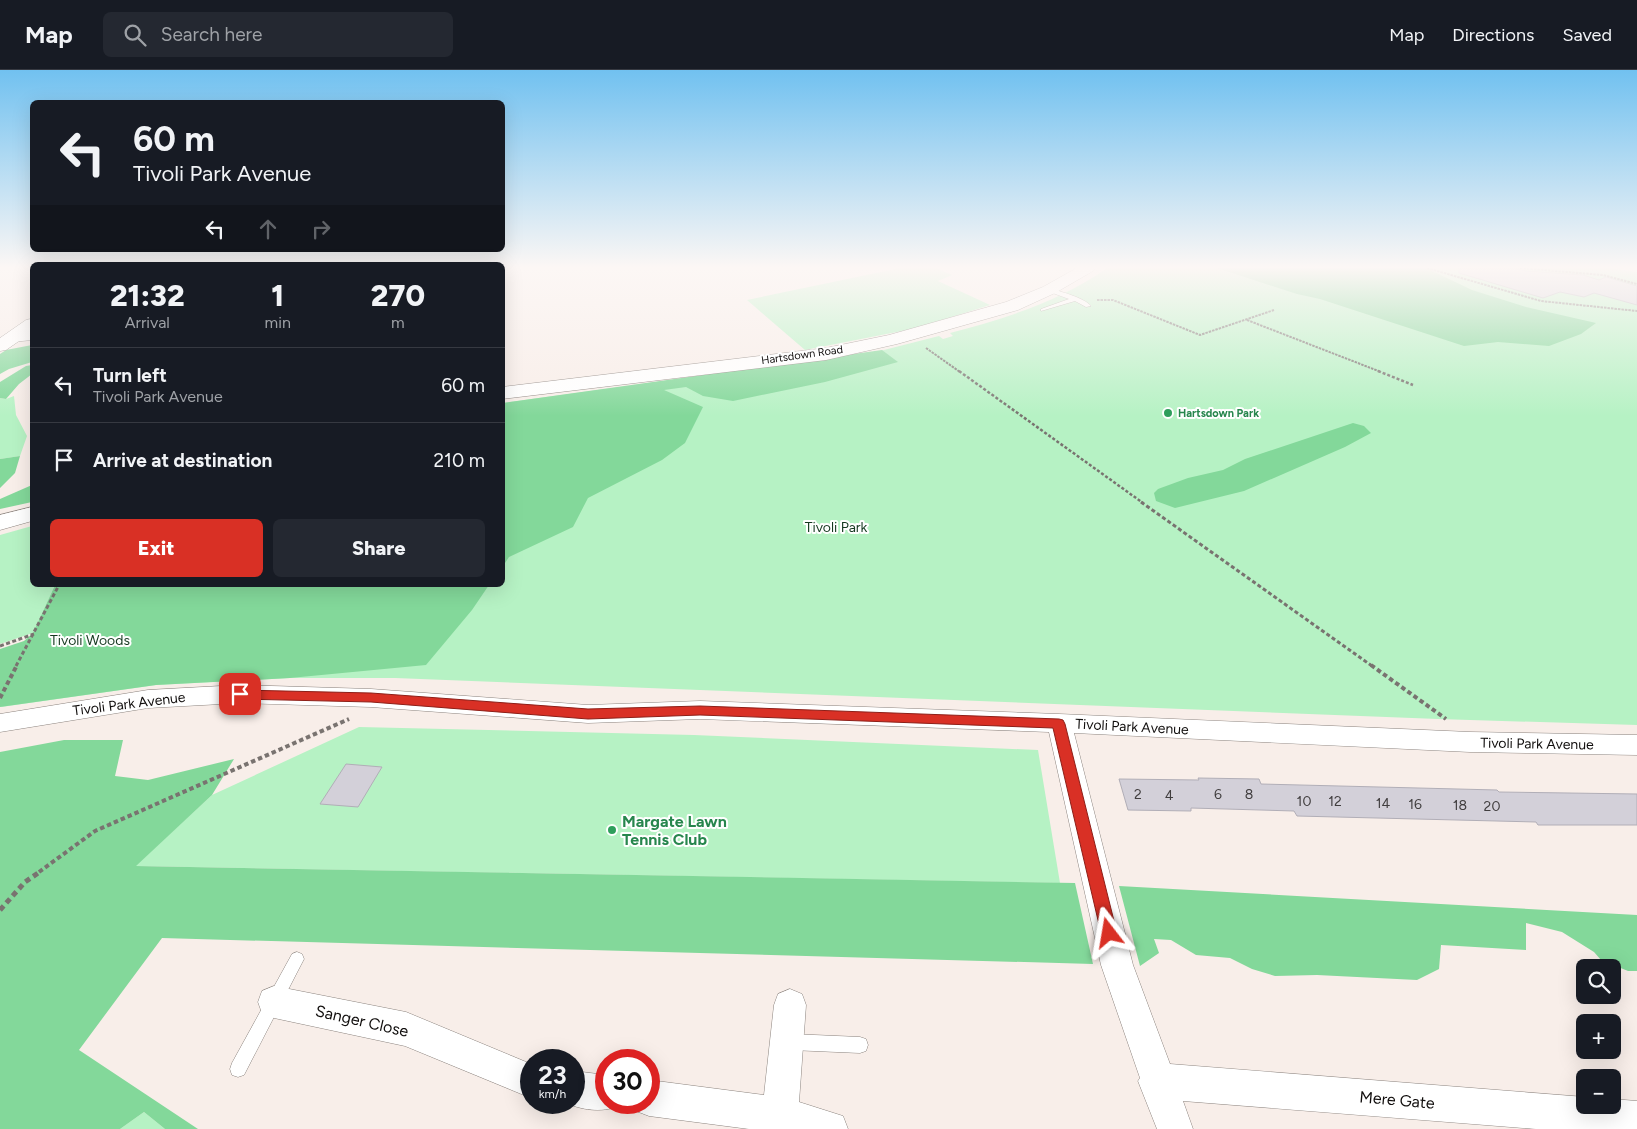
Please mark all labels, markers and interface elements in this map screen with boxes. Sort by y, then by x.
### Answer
search box [103,12,453,57]
text: Map [25,20,73,49]
icon: search [121,21,149,49]
text: Search here [161,23,262,46]
text: Map [1389,24,1424,46]
text: Directions [1452,24,1534,46]
text: Saved [1562,24,1612,46]
text: 60 m [133,118,215,160]
icon: left [50,120,115,185]
text: Tivoli Park Avenue [133,160,311,187]
icon: left [201,215,229,243]
icon: ahead [254,215,282,243]
icon: right [307,215,335,243]
text: 21:32 [110,277,185,314]
text: 1 [271,277,284,314]
text: 270 [371,277,425,314]
text: Arrival [125,313,170,332]
text: min [265,313,291,332]
text: m [391,313,405,332]
street label: Hartsdown Road [760,343,844,367]
text: Turn left [93,364,167,387]
icon: left [50,371,78,399]
text: 60 m [441,374,485,397]
text: Tivoli Park Avenue [93,387,223,406]
marker: Hartsdown Park [1162,407,1174,419]
place label: Hartsdown Park [1178,407,1259,420]
icon: arrive [50,446,78,474]
text: Arrive at destination [93,449,272,472]
text: 210 m [433,449,485,472]
button: Exit [50,519,263,577]
button: Share [273,519,485,577]
park label: Tivoli Park [805,519,868,536]
park label: Tivoli Woods [50,632,130,649]
pin [219,673,261,715]
icon: arrive [226,680,254,708]
street label: Tivoli Park Avenue [72,689,187,719]
street label: Tivoli Park Avenue [1075,716,1189,738]
street label: Tivoli Park Avenue [1480,735,1594,753]
house number: 2 [1134,786,1142,803]
house number: 6 [1214,786,1222,803]
house number: 8 [1245,786,1253,803]
house number: 4 [1165,787,1174,804]
house number: 10 [1297,793,1311,810]
house number: 12 [1328,793,1342,810]
house number: 14 [1376,795,1391,812]
house number: 16 [1408,796,1422,813]
house number: 18 [1453,797,1467,814]
house number: 20 [1484,798,1500,815]
place label: Margate Lawn Tennis Club [622,812,727,849]
marker: Margate Lawn Tennis Club [606,824,618,836]
position arrow [1082,906,1134,958]
map controls [1576,959,1621,1114]
button: search [1576,959,1621,1004]
street label: Sanger Close [314,1001,411,1041]
button: + [1576,1014,1621,1059]
speed limit sign: 30 [595,1049,660,1114]
text: 23 [538,1060,567,1090]
button: − [1576,1069,1621,1114]
text: km/h [539,1087,566,1101]
street label: Mere Gate [1359,1087,1436,1113]

